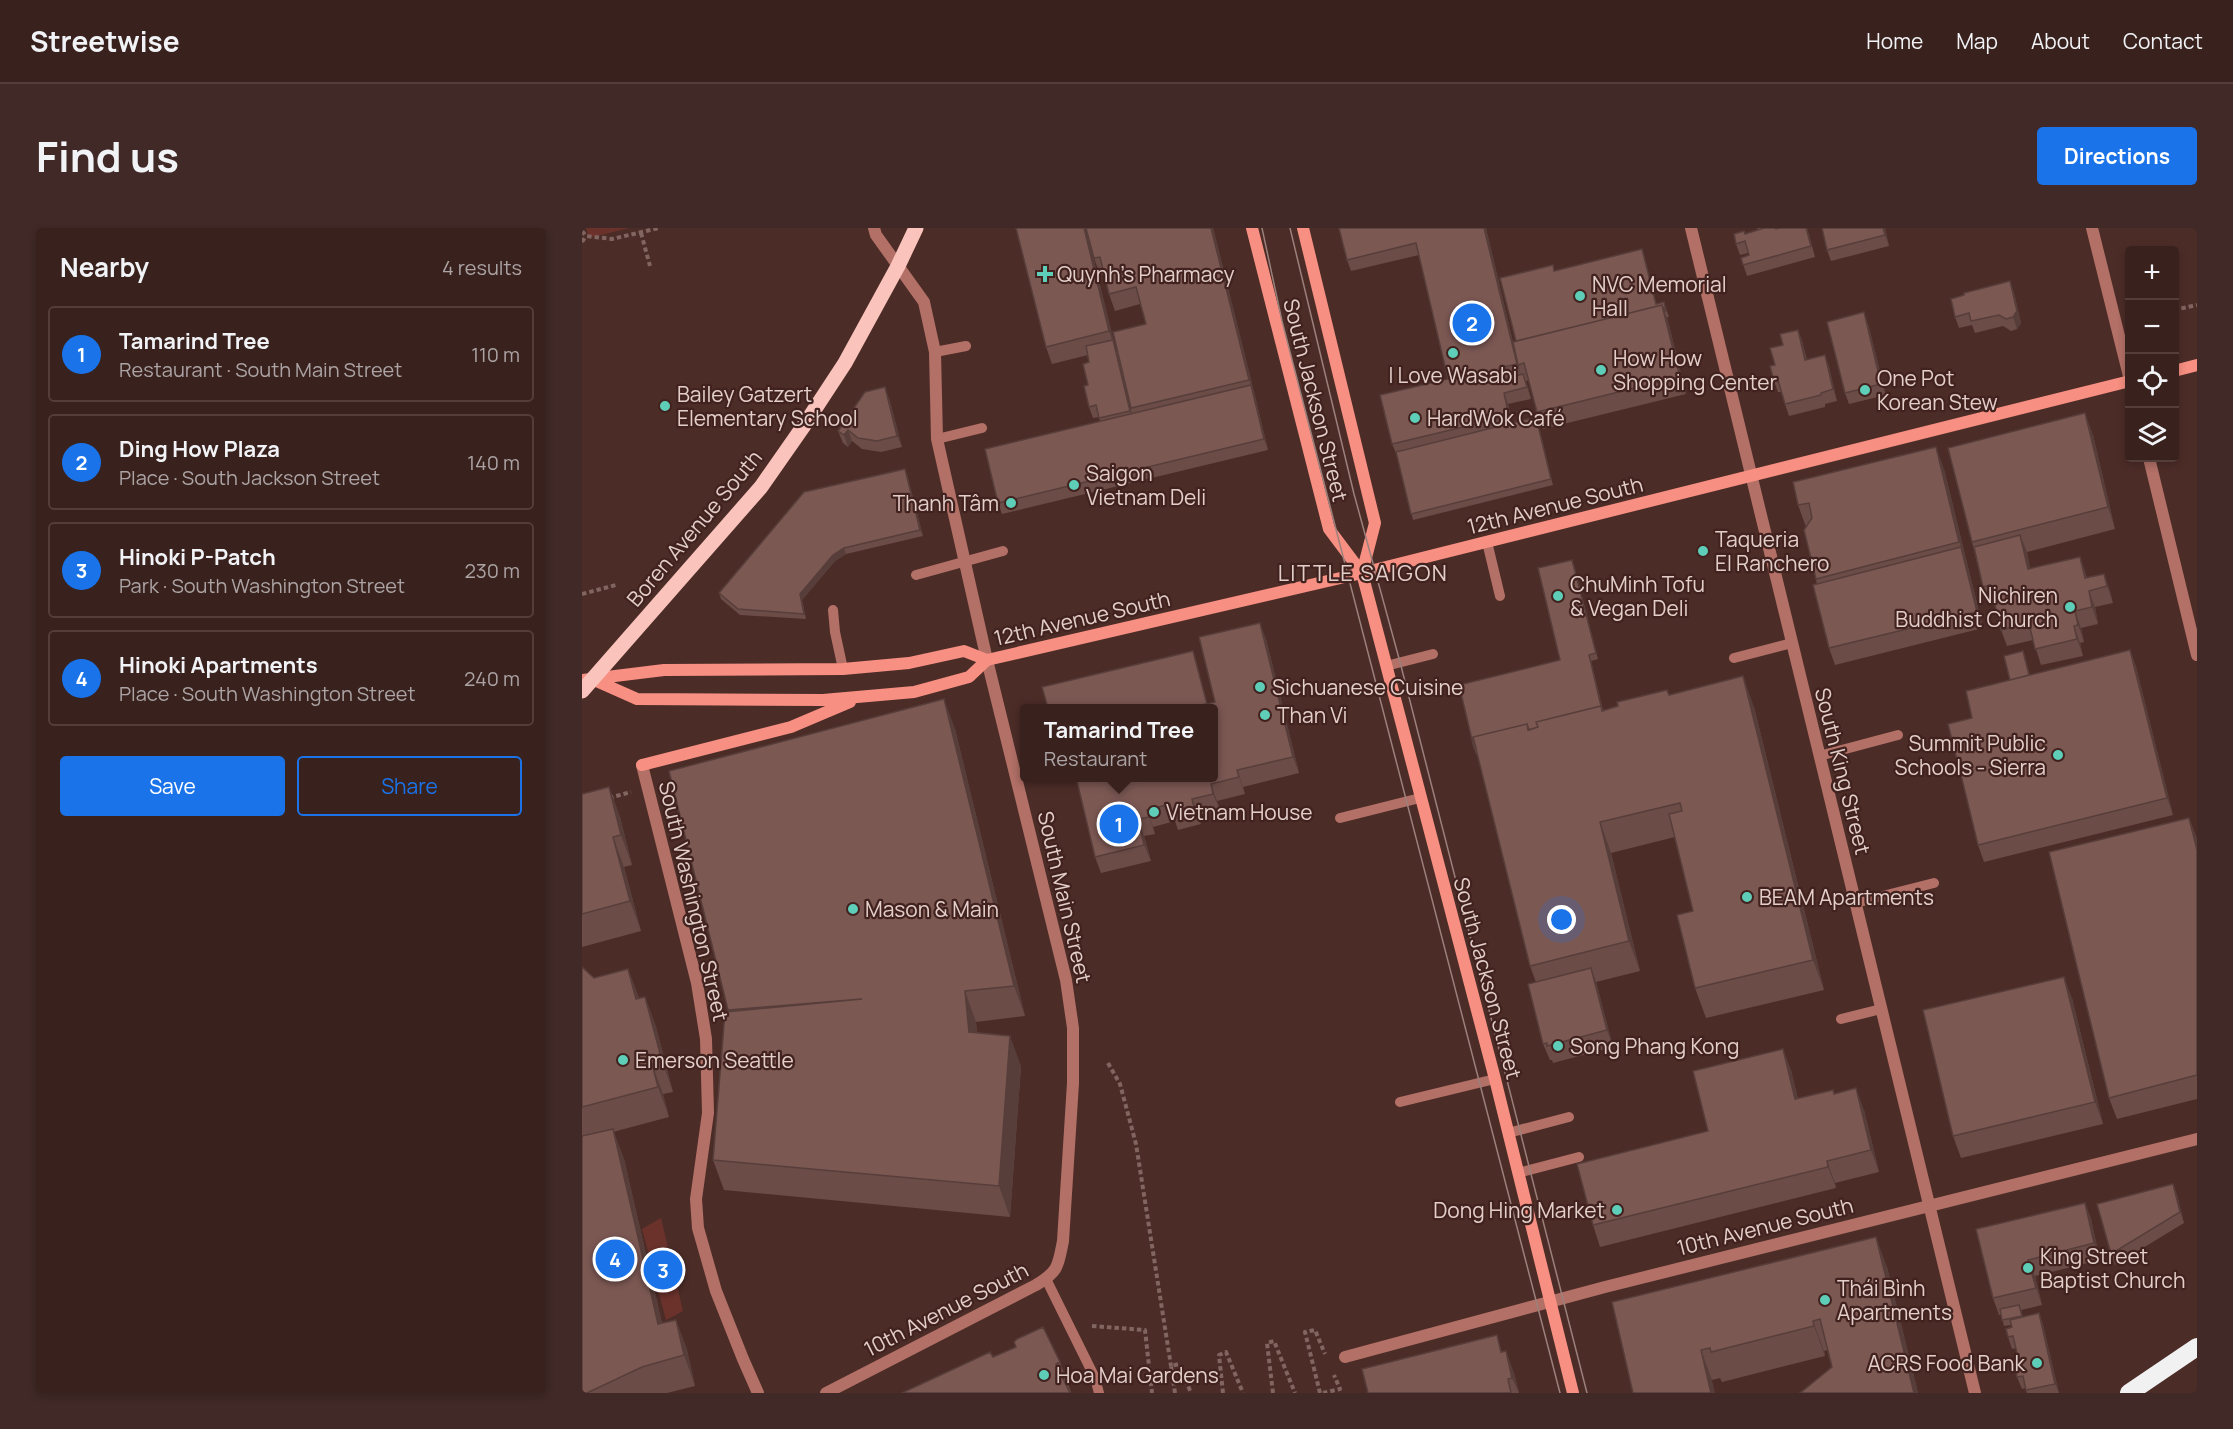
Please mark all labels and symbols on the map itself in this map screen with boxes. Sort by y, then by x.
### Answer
place label: Quynh's Pharmacy [1057,260,1235,288]
marker: Quynh's Pharmacy [1038,267,1052,281]
place label: NVC Memorial Hall [1592,270,1727,322]
marker: NVC Memorial Hall [1573,289,1587,303]
street label: South Jackson Street [1277,296,1355,504]
pin: 2 [1452,300,1492,346]
place label: How How Shopping Center [1613,344,1777,396]
marker: I Love Wasabi [1446,346,1460,360]
place label: I Love Wasabi [1389,361,1517,389]
marker: How How Shopping Center [1594,363,1608,377]
place label: One Pot Korean Stew [1877,364,1998,416]
place label: Bailey Gatzert Elementary School [677,380,858,432]
marker: One Pot Korean Stew [1858,383,1872,397]
marker: Bailey Gatzert Elementary School [658,399,672,413]
place label: HardWok Café [1427,404,1565,432]
marker: HardWok Café [1408,411,1422,425]
street label: Boren Avenue South [620,444,768,612]
place label: Saigon Vietnam Deli [1086,459,1206,511]
street label: 12th Avenue South [1464,470,1646,540]
marker: Saigon Vietnam Deli [1067,478,1081,492]
place label: Thanh Tâm [893,489,999,517]
marker: Thanh Tâm [1004,496,1018,510]
place label: Taqueria El Ranchero [1715,525,1830,577]
marker: Taqueria El Ranchero [1696,544,1710,558]
district label: LITTLE SAIGON [1278,558,1448,588]
place label: ChuMinh Tofu & Vegan Deli [1570,570,1705,622]
place label: Nichiren Buddhist Church [1895,581,2058,633]
street label: 12th Avenue South [991,584,1173,652]
marker: ChuMinh Tofu & Vegan Deli [1551,589,1565,603]
marker: Nichiren Buddhist Church [2063,600,2077,614]
place label: Sichuanese Cuisine [1272,673,1463,701]
marker: Sichuanese Cuisine [1253,680,1267,694]
street label: South King Street [1809,685,1877,857]
place label: Than Vi [1277,701,1348,729]
marker: Than Vi [1258,708,1272,722]
place label: Summit Public Schools - Sierra [1894,729,2046,781]
marker: Summit Public Schools - Sierra [2051,748,2065,762]
street label: South Washington Street [653,778,735,1024]
place label: Vietnam House [1166,798,1313,826]
pin: 1 [1100,802,1138,846]
marker: Vietnam House [1147,805,1161,819]
street label: South Main Street [1032,808,1098,986]
street label: South Jackson Street [1448,874,1528,1082]
place label: BEAM Apartments [1759,883,1934,911]
marker: BEAM Apartments [1740,890,1754,904]
place label: Mason & Main [865,895,999,923]
marker: Mason & Main [846,902,860,916]
your location [1547,905,1576,934]
place label: Song Phang Kong [1570,1032,1739,1060]
marker: Song Phang Kong [1551,1039,1565,1053]
place label: Emerson Seattle [635,1046,794,1074]
marker: Emerson Seattle [616,1053,630,1067]
street label: 10th Avenue South [1674,1191,1856,1261]
place label: Dong Hing Market [1433,1196,1605,1224]
marker: Dong Hing Market [1610,1203,1624,1217]
pin: 4 [596,1236,634,1282]
place label: King Street Baptist Church [2040,1242,2185,1294]
pin: 3 [644,1248,682,1292]
street label: 10th Avenue South [859,1255,1033,1363]
marker: King Street Baptist Church [2021,1261,2035,1275]
place label: Thái Bình Apartments [1837,1274,1952,1326]
marker: Thái Bình Apartments [1818,1293,1832,1307]
place label: ACRS Food Bank [1868,1349,2026,1377]
marker: ACRS Food Bank [2030,1356,2044,1370]
place label: Hoa Mai Gardens [1056,1361,1219,1389]
marker: Hoa Mai Gardens [1037,1368,1051,1382]

